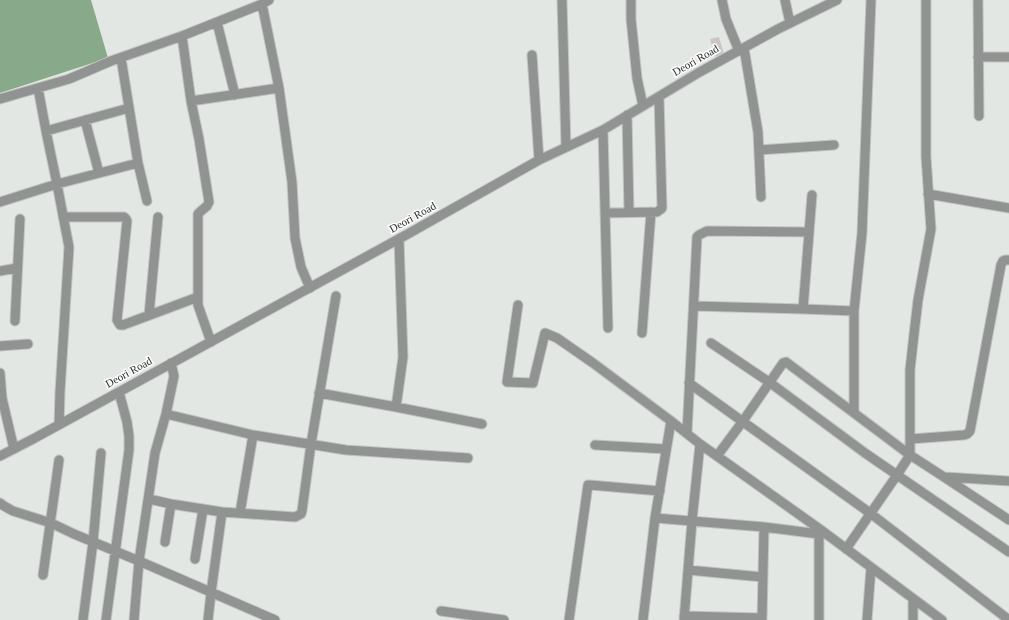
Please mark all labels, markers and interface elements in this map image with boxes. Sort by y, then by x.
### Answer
street label: Deori Road [671,43,721,79]
street label: Deori Road [387,200,439,236]
street label: Deori Road [103,355,155,391]

